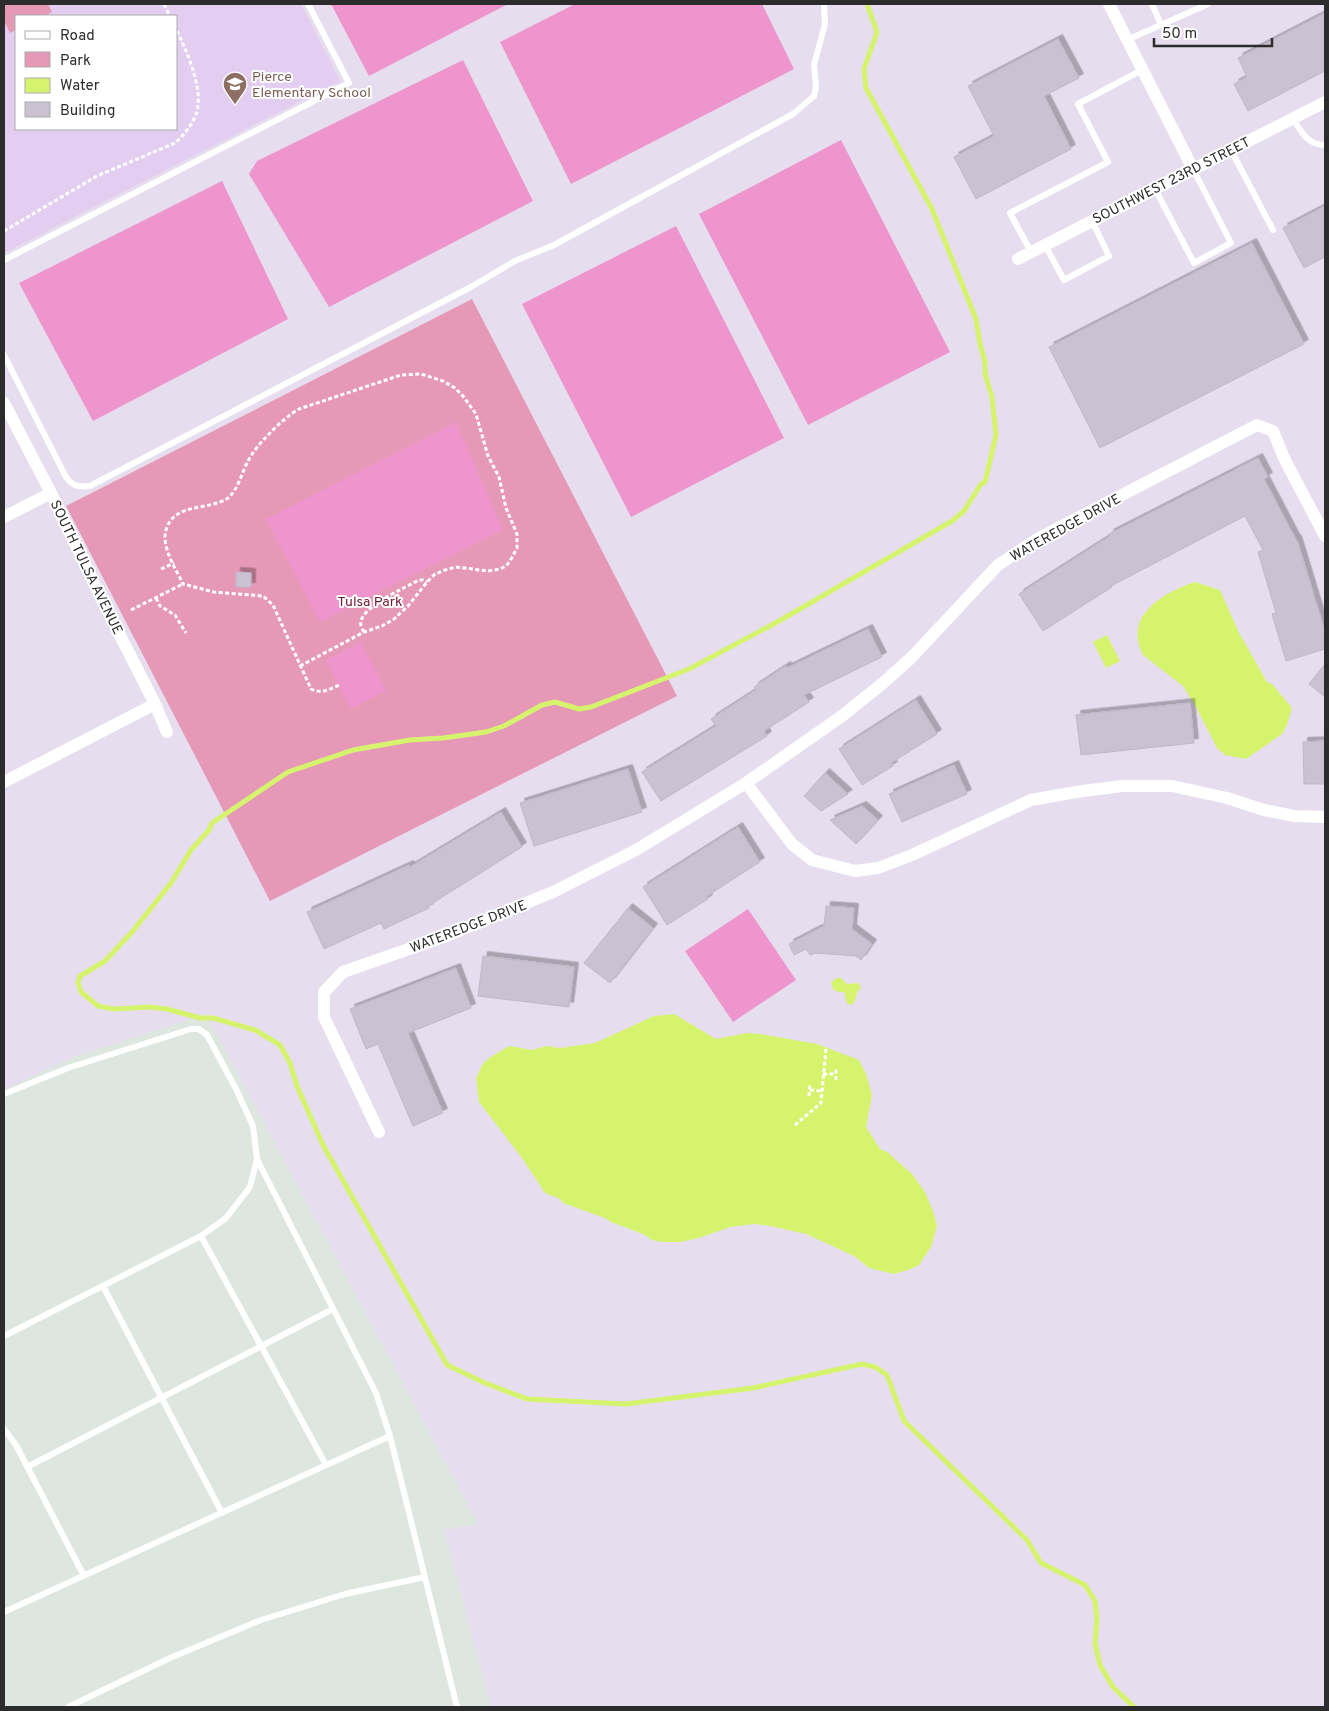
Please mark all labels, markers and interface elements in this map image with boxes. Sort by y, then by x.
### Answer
legend [15,15,178,130]
scale bar [1154,15,1272,47]
text: 50 m [1162,25,1197,44]
text: Road [60,27,95,46]
text: Park [60,52,91,71]
place label: Pierce Elementary School [252,69,371,102]
school or university icon: Pierce Elementary School [222,71,248,105]
text: Water [60,77,100,96]
text: Building [60,102,115,121]
street label: SOUTHWEST 23RD STREET [1090,134,1253,228]
street label: WATEREDGE DRIVE [1007,491,1124,566]
street label: SOUTH TULSA AVENUE [46,498,126,638]
park label: Tulsa Park [337,594,403,611]
street label: WATEREDGE DRIVE [408,897,529,958]

